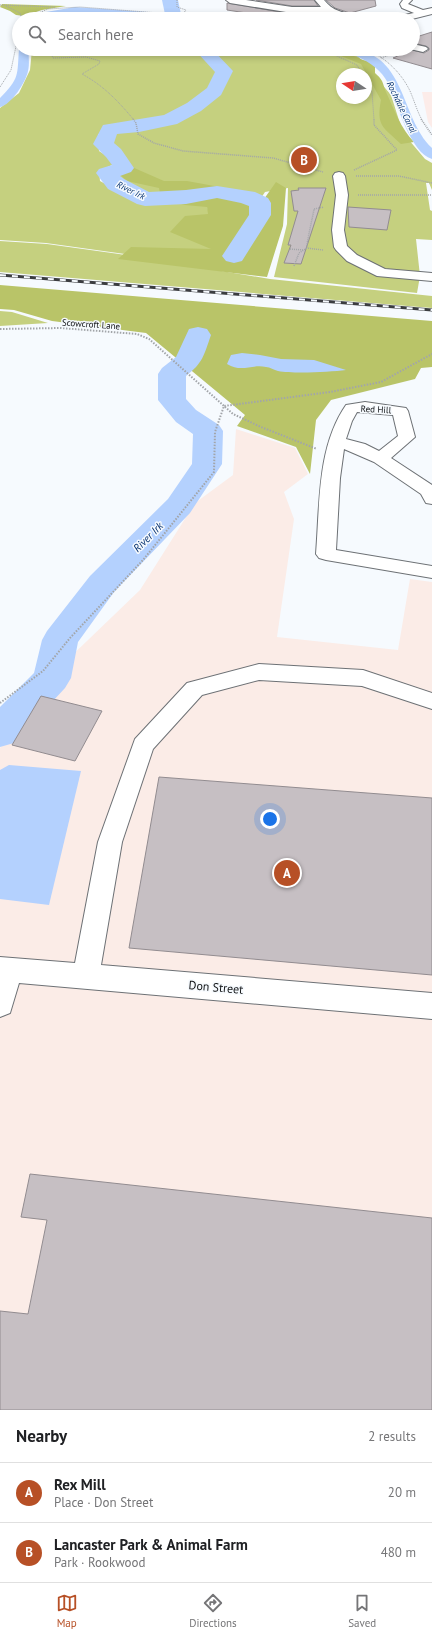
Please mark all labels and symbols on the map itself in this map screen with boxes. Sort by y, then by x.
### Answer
north arrow [336,68,372,104]
water label: Rochdale Canal [385,79,419,135]
pin: B [291,145,317,175]
water label: River Irk [115,178,148,202]
street label: Scowcroft Lane [62,316,121,332]
street label: Red Hill [360,403,392,415]
water label: River Irk [130,518,167,555]
your location [260,809,280,829]
pin: A [274,858,300,888]
street label: Don Street [188,977,244,997]

